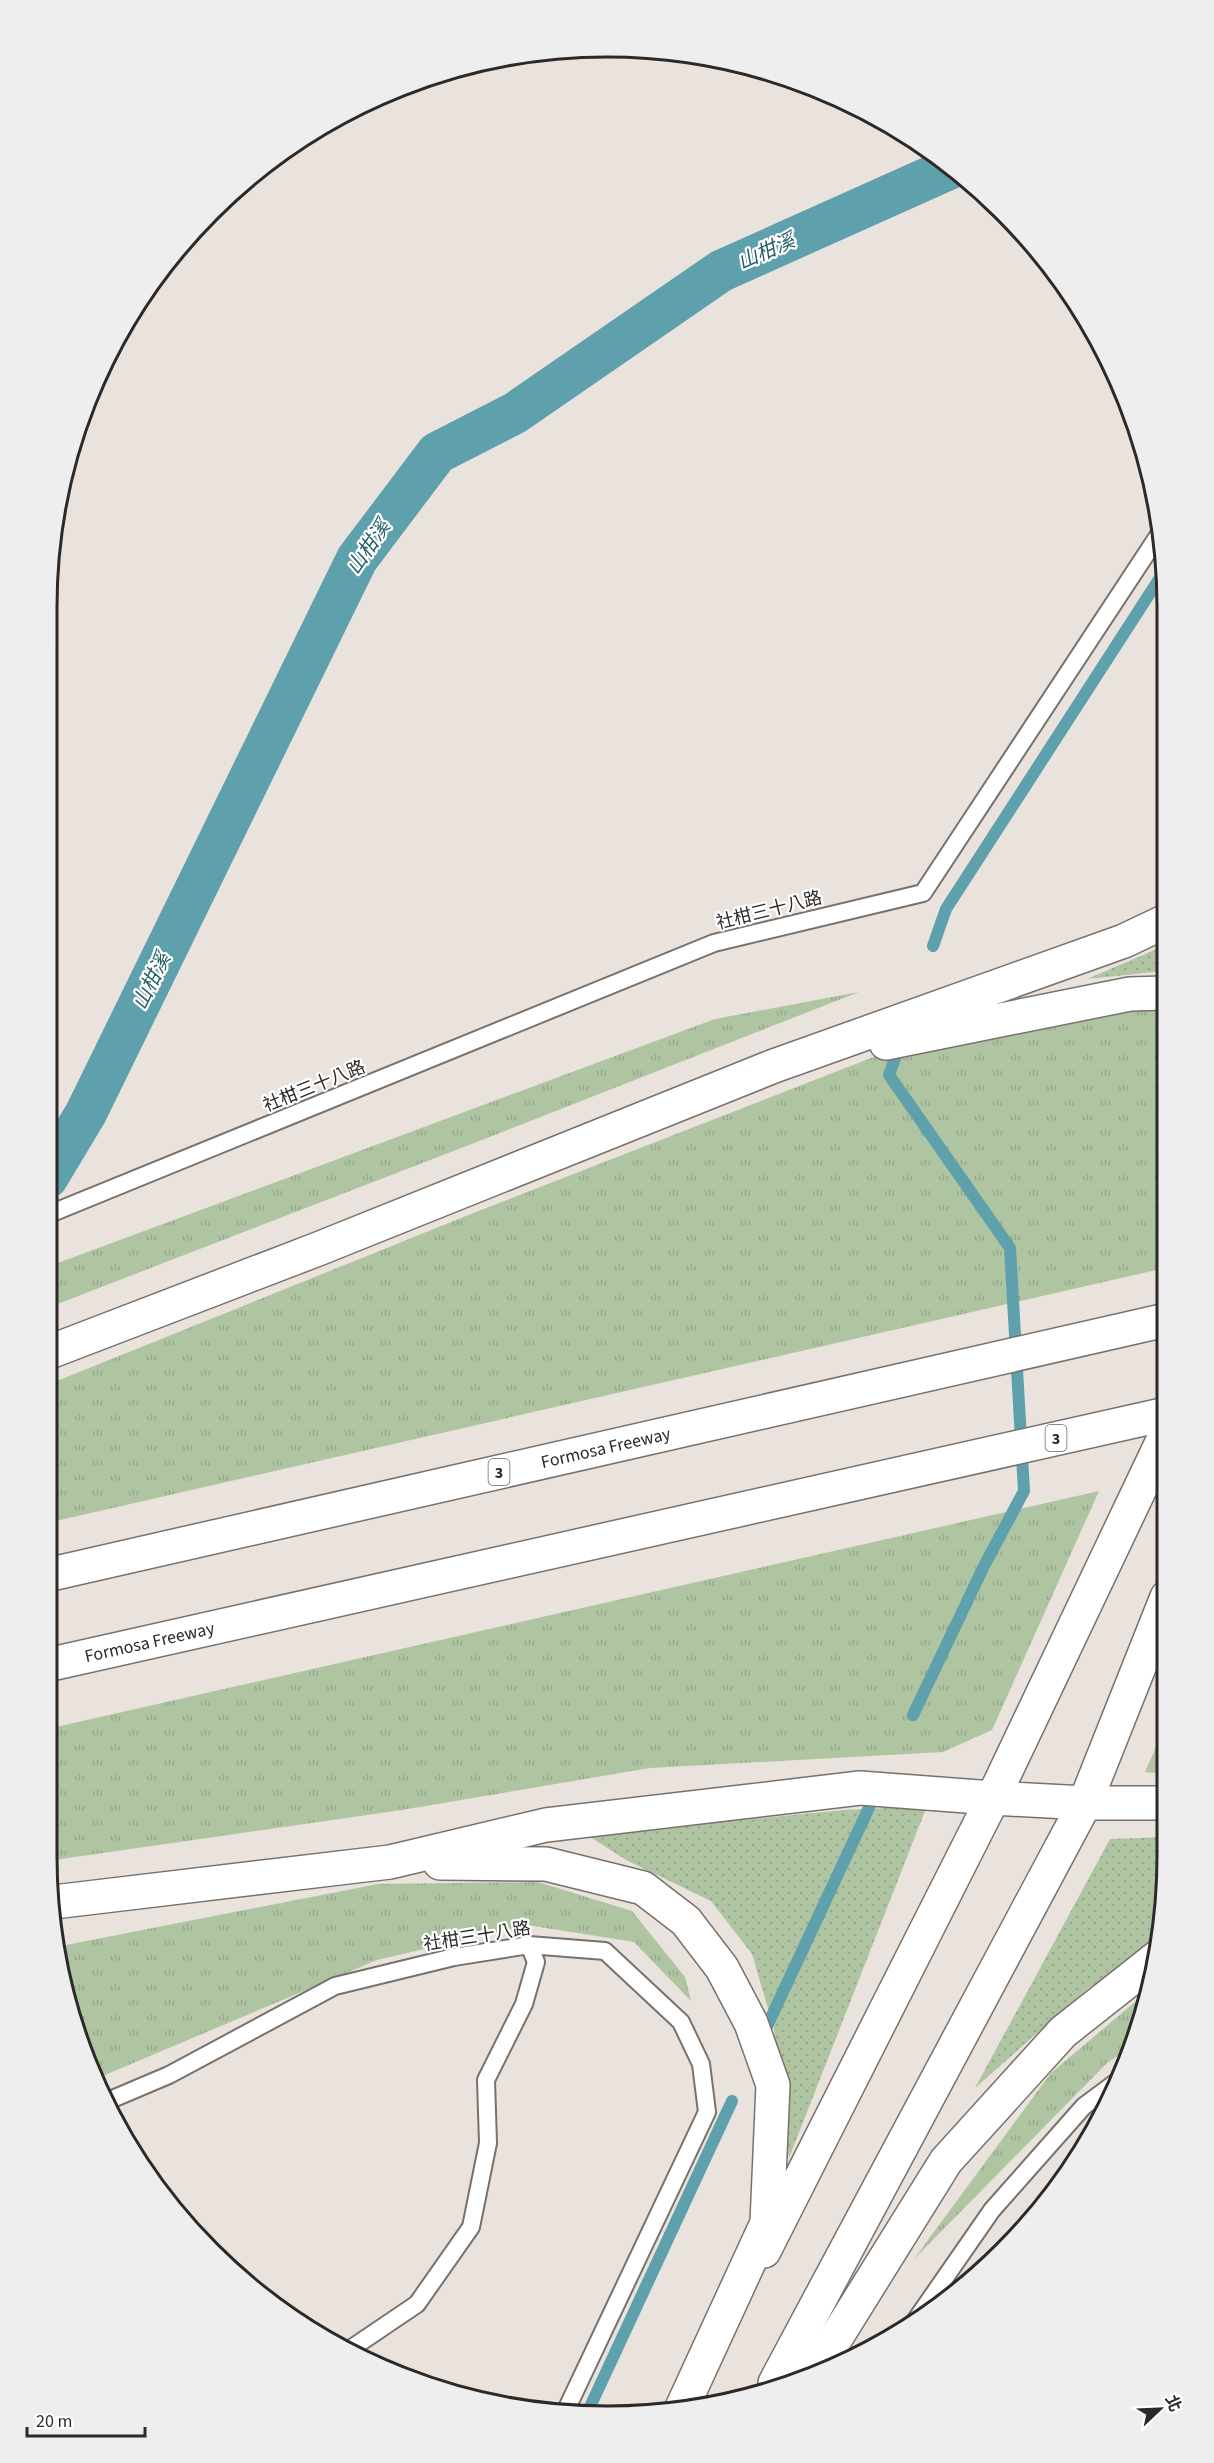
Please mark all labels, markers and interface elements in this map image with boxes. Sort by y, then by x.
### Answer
water label: 山柑溪 [733,226,802,277]
water label: 山柑溪 [340,512,399,580]
street label: 社柑三十八路 [714,885,825,936]
water label: 山柑溪 [126,946,179,1015]
street label: 社柑三十八路 [259,1055,369,1118]
street label: Formosa Freeway [538,1421,674,1475]
road number: 3 [1046,1425,1066,1451]
road number: 3 [488,1459,510,1485]
street label: Formosa Freeway [82,1616,217,1669]
street label: 社柑三十八路 [422,1916,532,1957]
north arrow [1130,2379,1190,2439]
text: 北 [1160,2392,1186,2415]
scale bar [27,2400,146,2438]
text: 20 m [36,2409,72,2434]

